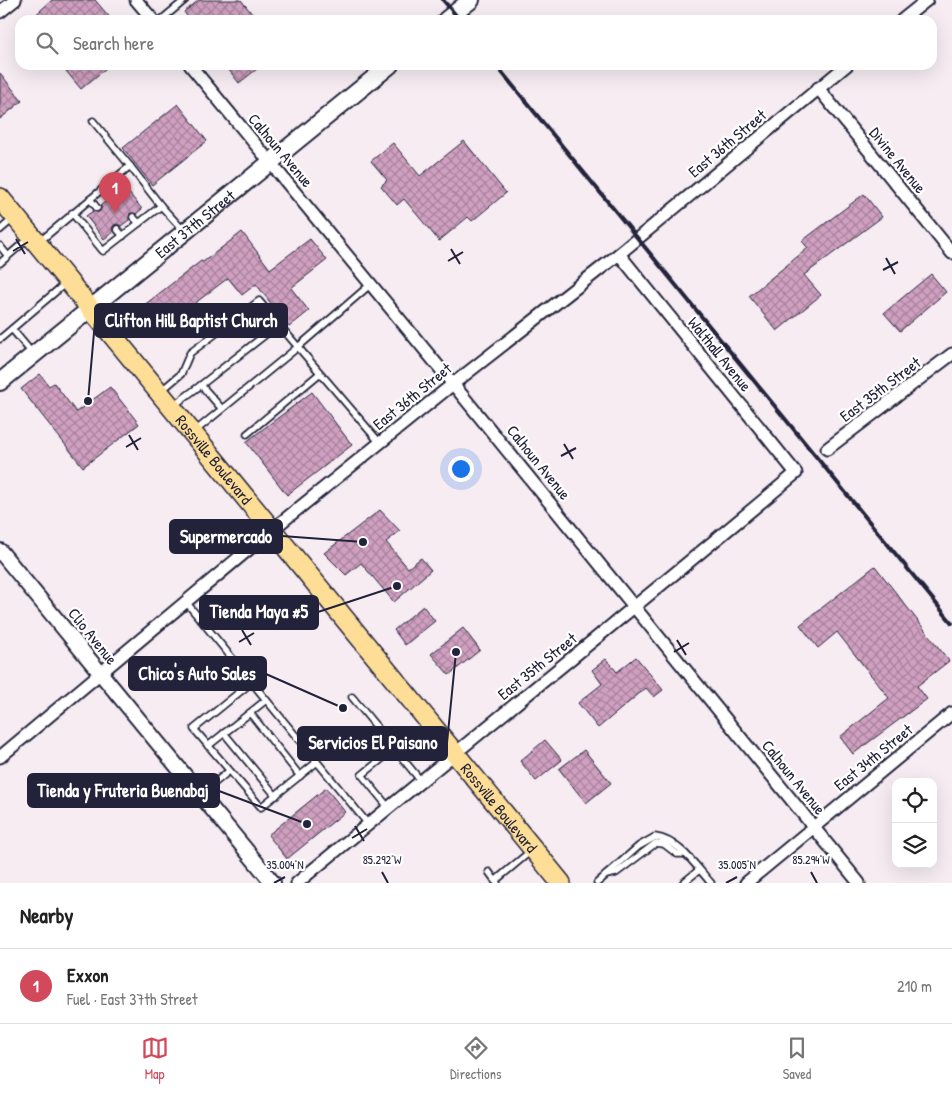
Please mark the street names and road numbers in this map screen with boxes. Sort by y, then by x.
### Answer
street label: East 36th Street [683,104,771,182]
street label: Calhoun Avenue [244,108,319,192]
street label: Divine Avenue [865,122,932,198]
street label: East 37th Street [150,184,240,263]
street label: Walthall Avenue [683,312,757,396]
street label: East 35th Street [835,351,925,427]
street label: East 36th Street [368,357,456,435]
street label: Rossville Boulevard [171,410,257,509]
street label: Calhoun Avenue [502,420,576,505]
street label: Clio Avenue [63,603,123,670]
street label: East 35th Street [493,627,582,705]
street label: East 34th Street [829,718,917,795]
street label: Calhoun Avenue [757,735,831,820]
street label: Rossville Boulevard [456,758,543,857]

